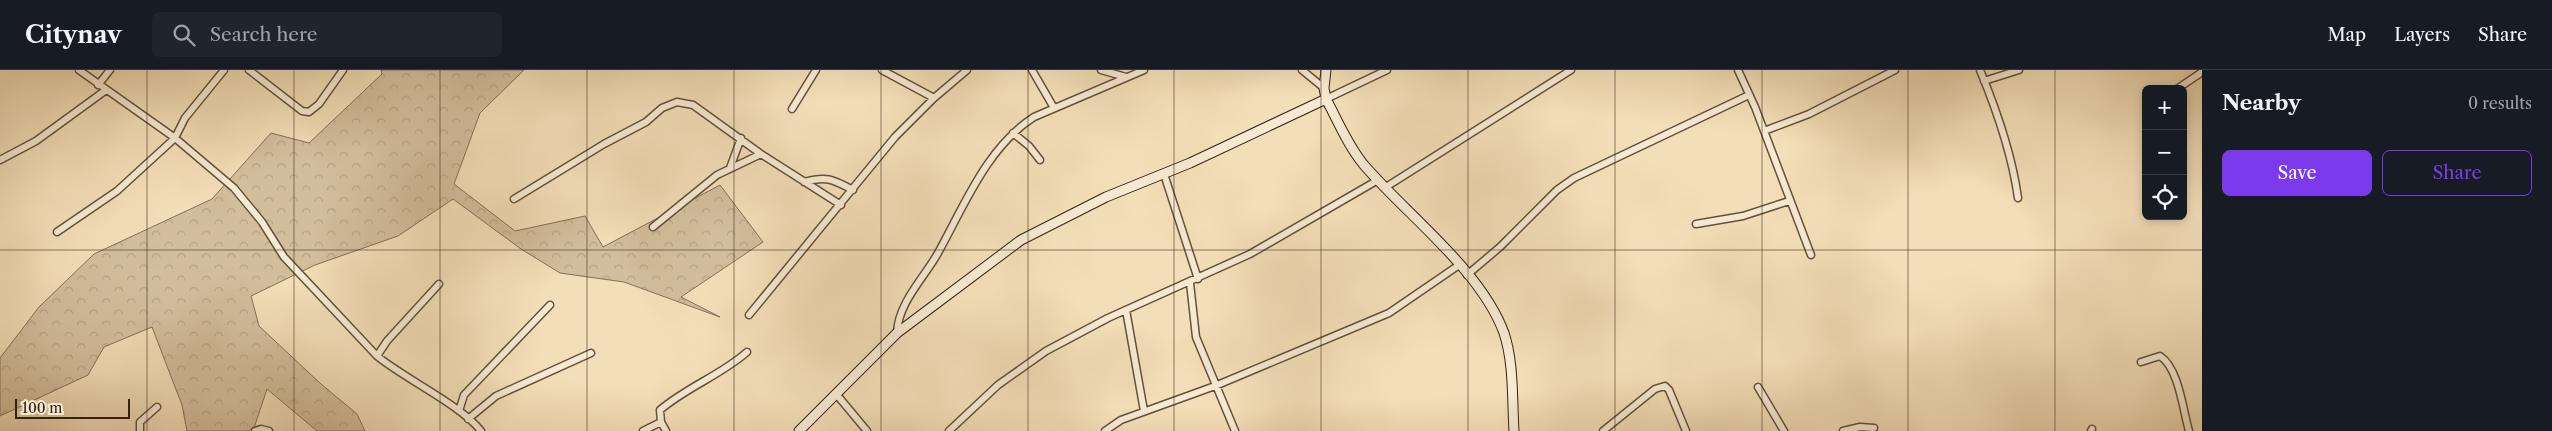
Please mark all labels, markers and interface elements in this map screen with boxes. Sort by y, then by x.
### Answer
search box [152,12,502,57]
text: Citynav [25,20,122,49]
icon: search [170,21,198,49]
text: Search here [210,23,317,46]
text: Map [2328,24,2366,46]
text: Layers [2394,24,2450,46]
text: Share [2478,24,2527,46]
map controls [2142,85,2187,220]
button: + [2142,85,2187,130]
text: Nearby [2222,90,2301,115]
text: 0 results [2468,93,2532,113]
button: − [2142,130,2187,175]
button: Save [2222,150,2372,196]
button: Share [2382,150,2532,196]
button: locate [2142,175,2187,220]
scale bar [15,396,130,419]
text: 100 m [22,399,62,417]

